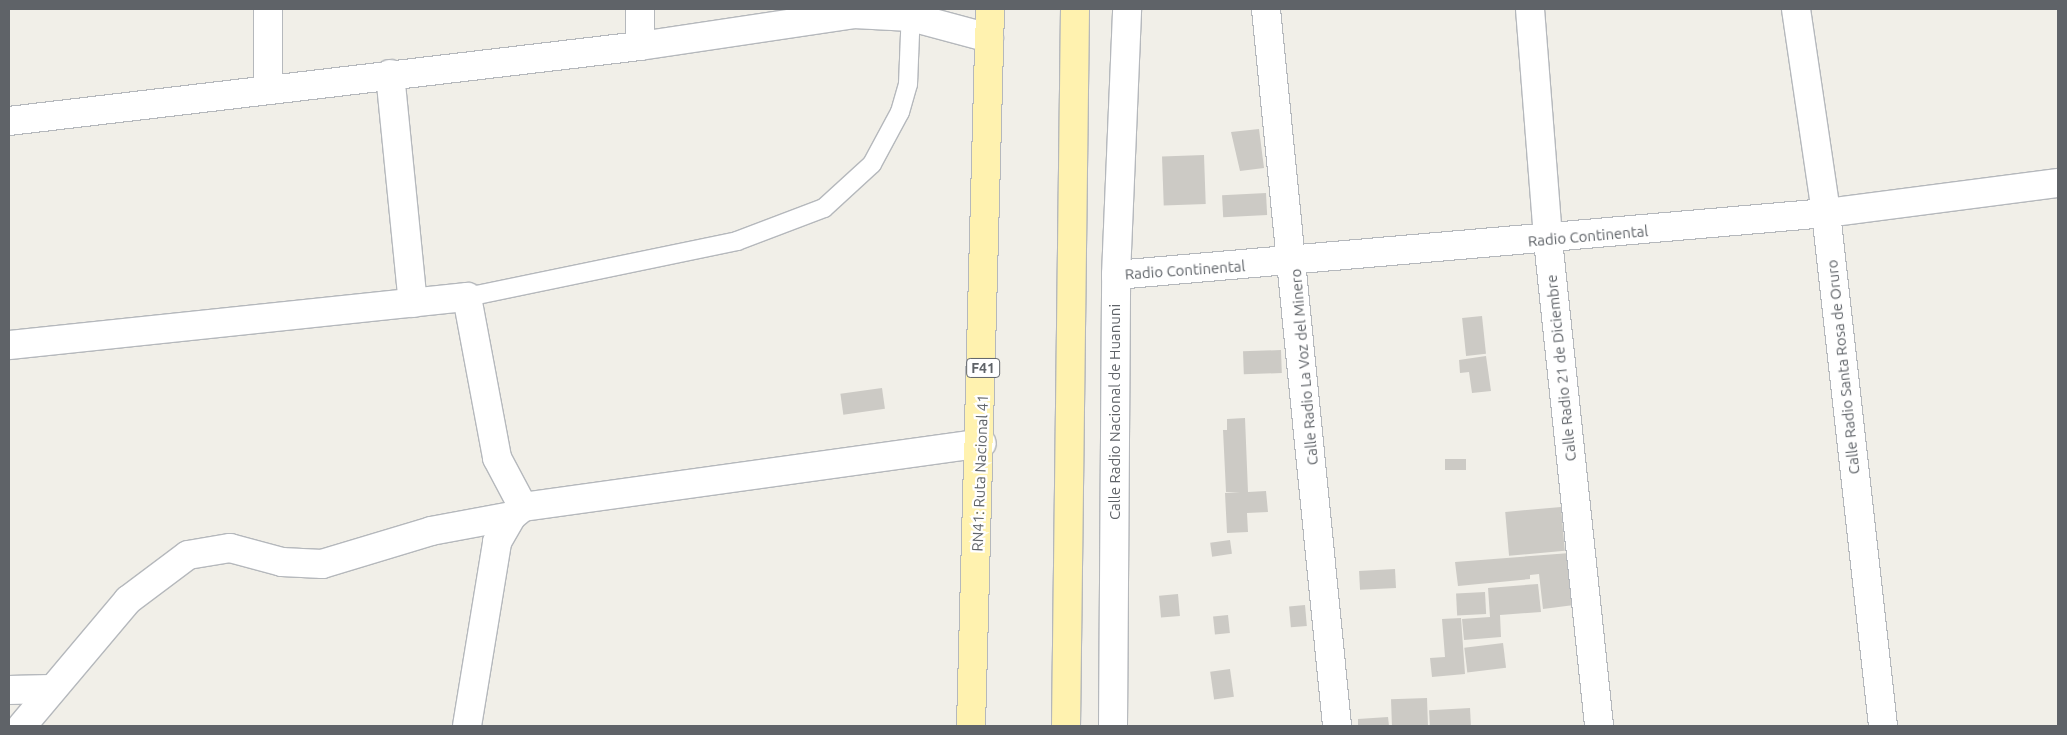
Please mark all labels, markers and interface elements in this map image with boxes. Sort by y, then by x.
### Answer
street label: Radio Continental [1527,222,1649,250]
street label: Radio Continental [1124,257,1246,283]
street label: Calle Radio Santa Rosa de Oruro [1823,259,1863,475]
street label: Calle Radio La Voz del Minero [1286,268,1322,466]
street label: Calle Radio 21 de Diciembre [1542,274,1580,462]
street label: Calle Radio Nacional de Huanuni [1106,304,1124,520]
road number: F41 [966,356,1000,379]
street label: RN41: Ruta Nacional 41 [968,394,992,552]

